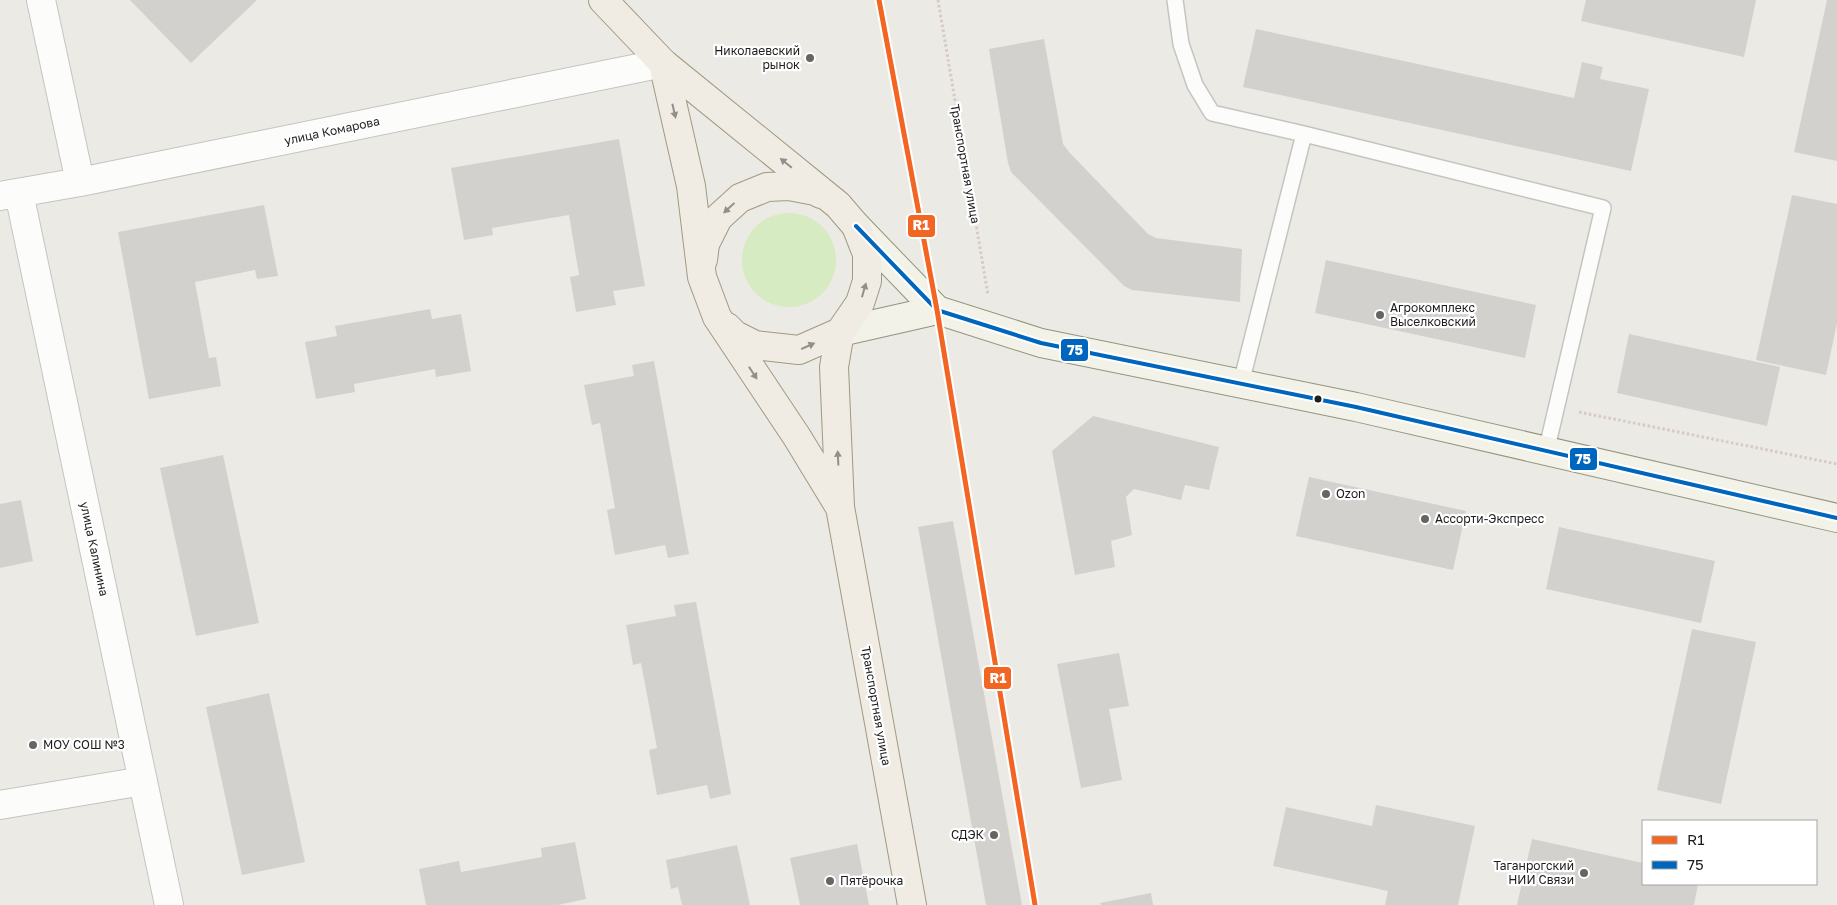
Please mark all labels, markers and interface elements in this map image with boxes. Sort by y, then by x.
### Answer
place label: Николаевский рынок [714,43,800,72]
marker: Николаевский рынок [804,52,816,64]
one-way arrow [670,103,678,118]
street label: Транспортная улица [948,103,983,225]
street label: улица Комарова [283,113,381,148]
one-way arrow [780,157,793,168]
one-way arrow [724,202,736,214]
line badge: R1 [907,214,936,238]
text: R1 [913,216,929,233]
one-way arrow [860,283,868,298]
place label: Агрокомплекс Выселковский [1390,300,1476,329]
marker: Агрокомплекс Выселковский [1374,309,1386,321]
line badge: 75 [1060,338,1089,362]
text: 75 [1067,341,1084,358]
one-way arrow [801,342,815,350]
one-way arrow [749,366,758,379]
unlabelled marker [1313,394,1323,404]
line badge: 75 [1569,447,1598,471]
one-way arrow [833,450,841,466]
text: 75 [1575,450,1592,467]
place label: Ozon [1336,486,1365,501]
marker: Ozon [1320,488,1332,500]
street label: улица Калинина [77,500,112,598]
place label: Ассорти-Экспресс [1435,511,1545,526]
marker: Ассорти-Экспресс [1419,513,1431,525]
street label: Транспортная улица [859,645,894,767]
line badge: R1 [983,666,1012,690]
text: R1 [990,669,1006,686]
place label: МОУ СОШ №3 [43,737,125,752]
marker: МОУ СОШ №3 [27,739,39,751]
legend [1642,820,1817,885]
place label: СДЭК [951,827,985,842]
marker: СДЭК [988,829,1000,841]
text: R1 [1687,830,1704,848]
text: 75 [1687,855,1704,873]
place label: Таганрогский НИИ Связи [1493,858,1574,887]
marker: Таганрогский НИИ Связи [1578,867,1590,879]
place label: Пятёрочка [840,873,903,888]
marker: Пятёрочка [824,875,836,887]

